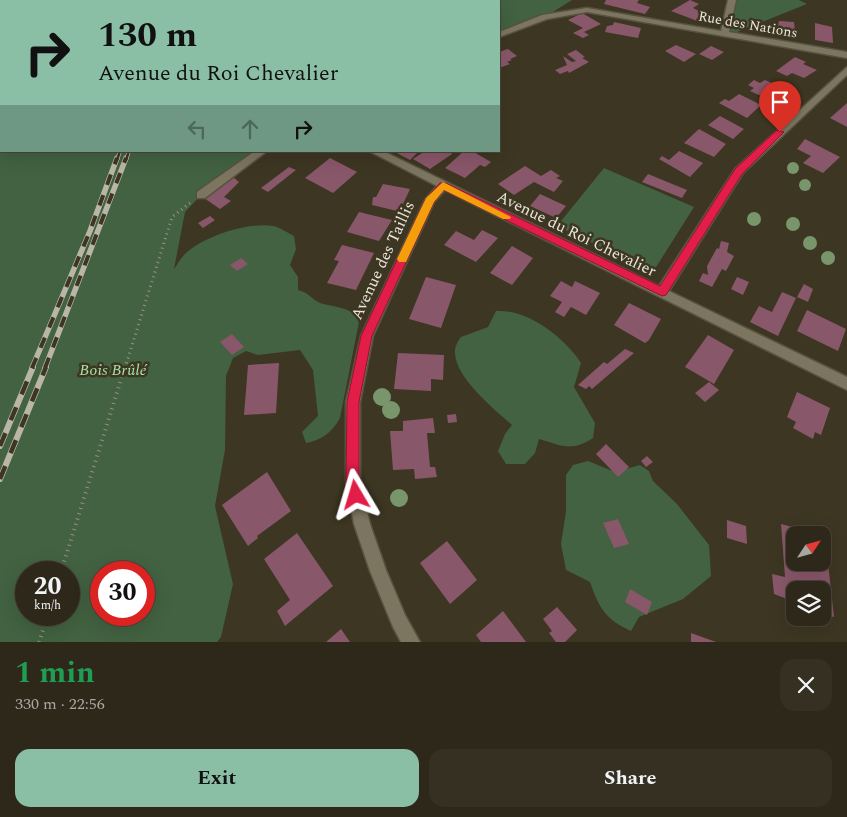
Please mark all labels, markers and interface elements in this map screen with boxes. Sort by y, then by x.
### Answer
street label: Rue des Nations [697,5,799,44]
text: 130 m [98,9,197,62]
icon: right [15,20,80,85]
text: Avenue du Roi Chevalier [98,57,338,90]
pin [759,81,801,132]
icon: arrive [766,88,794,116]
icon: left [183,115,211,143]
icon: ahead [236,115,264,143]
icon: right [289,115,317,143]
street label: Avenue du Roi Chevalier [493,185,660,283]
street label: Avenue des Taillis [345,197,421,324]
park label: Bois Brûlé [79,358,149,382]
position arrow [329,468,381,520]
north arrow [786,526,831,571]
map controls [786,526,831,626]
speed limit sign: 30 [90,561,155,626]
text: 20 [33,568,62,606]
button: layers [786,581,831,626]
text: km/h [34,596,61,615]
text: 1 min [15,650,95,696]
button: close [780,659,832,711]
text: 330 m · 22:56 [15,692,105,716]
button: Exit [15,749,419,807]
button: Share [429,749,832,807]

